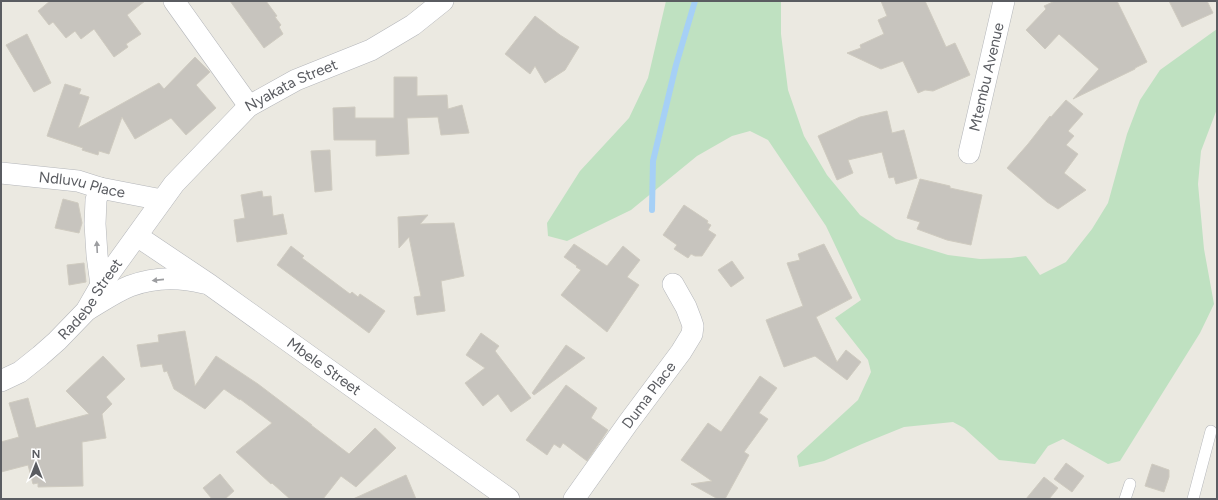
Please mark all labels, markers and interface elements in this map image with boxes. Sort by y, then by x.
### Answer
street label: Mtembu Avenue [965,21,1008,133]
street label: Nyakata Street [242,55,340,115]
street label: Ndluvu Place [38,168,127,202]
one-way arrow [93,241,100,253]
street label: Radebe Street [54,255,126,343]
one-way arrow [152,276,164,283]
street label: Mbele Street [283,334,365,399]
street label: Duma Place [618,358,680,432]
north arrow [16,444,56,484]
text: N [32,448,40,461]

